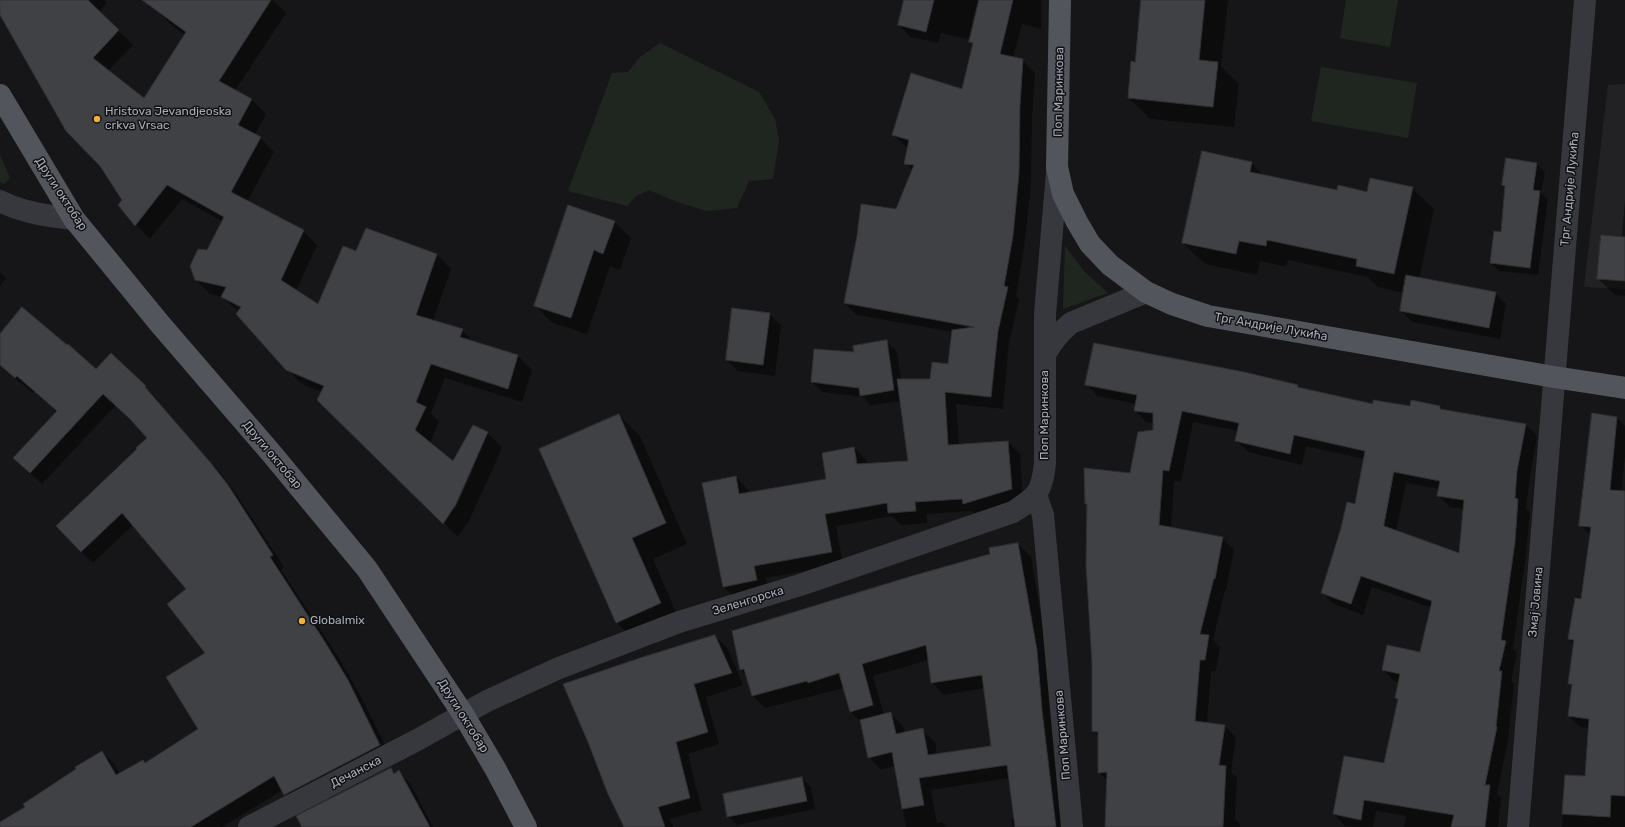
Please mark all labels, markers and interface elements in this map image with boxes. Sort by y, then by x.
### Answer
street label: Поп Маринкова [1051,47,1067,137]
place label: Hristova Jevandjeoska crkva Vrsac [105,105,231,133]
marker: Hristova Jevandjeoska crkva Vrsac [92,114,102,124]
street label: Трг Андрије Лукића [1558,131,1582,247]
street label: Други октобар [32,155,90,233]
street label: Трг Андрије Лукића [1213,310,1329,344]
street label: Поп Маринкова [1038,370,1052,460]
street label: Други октобар [239,418,305,492]
street label: Змај Јовина [1526,566,1546,638]
street label: Зеленгорска [711,583,785,619]
place label: Globalmix [310,614,365,628]
marker: Globalmix [297,616,307,626]
street label: Други октобар [435,676,491,756]
street label: Поп Маринкова [1052,690,1074,780]
street label: Дечанска [328,753,384,791]

